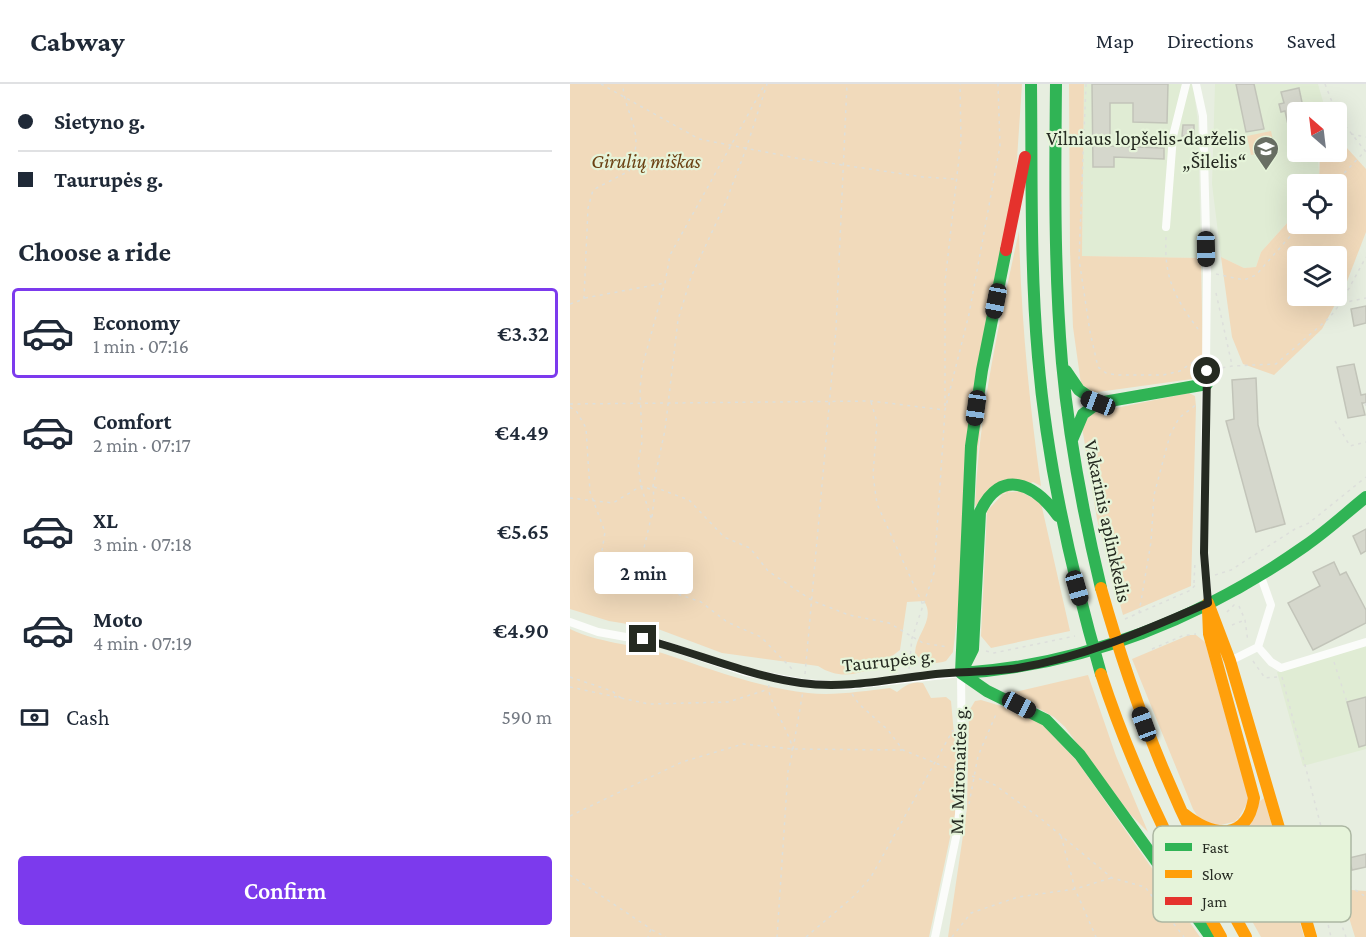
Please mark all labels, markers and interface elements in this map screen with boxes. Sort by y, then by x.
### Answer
text: Cabway [30,26,125,57]
text: Map [1096,29,1134,53]
text: Directions [1167,29,1254,53]
text: Saved [1287,29,1336,53]
north arrow [1287,102,1347,162]
map controls [1287,102,1347,306]
text: Sietyno g. [54,109,145,134]
place label: Vilniaus lopšelis-darželis „Šilelis“ [1046,127,1246,172]
school or university icon: Vilniaus lopšelis-darželis „Šilelis“ [1251,134,1281,172]
park label: Girulių miškas [591,150,702,173]
text: Taurupės g. [54,167,163,192]
button: locate [1287,174,1347,234]
car [1197,231,1215,267]
text: Choose a ride [18,237,171,267]
button: layers [1287,246,1347,306]
car [984,282,1008,320]
icon: car [21,306,75,360]
text: Economy [93,310,180,335]
text: €3.32 [497,321,549,346]
text: 1 min · 07:16 [93,335,189,357]
route start [1193,357,1220,384]
car [1078,388,1118,418]
car [965,389,987,427]
icon: car [21,405,75,459]
text: Comfort [93,409,171,434]
text: €4.49 [495,420,549,445]
text: 2 min · 07:17 [93,434,191,456]
street label: Vakarinis aplinkkelis [1079,438,1136,605]
icon: car [21,504,75,558]
text: XL [93,508,118,533]
text: €5.65 [497,519,549,544]
text: 3 min · 07:18 [93,533,192,555]
callout: 2 min [593,552,692,594]
text: 2 min [620,562,667,584]
car [1063,568,1091,608]
icon: car [21,603,75,657]
text: Moto [93,607,143,632]
text: €4.90 [493,618,549,643]
route end [629,625,656,652]
text: 4 min · 07:19 [93,632,192,654]
street label: Taurupės g. [841,644,935,677]
car [999,689,1039,721]
icon: cash [18,701,51,734]
car [1129,704,1159,744]
text: Cash [66,705,110,730]
street label: M. Mironaitės g. [945,705,972,835]
text: 590 m [502,706,552,728]
legend [1153,826,1351,922]
text: Fast [1202,839,1229,856]
button: Confirm [18,856,552,925]
text: Slow [1202,866,1234,883]
text: Jam [1200,893,1227,911]

